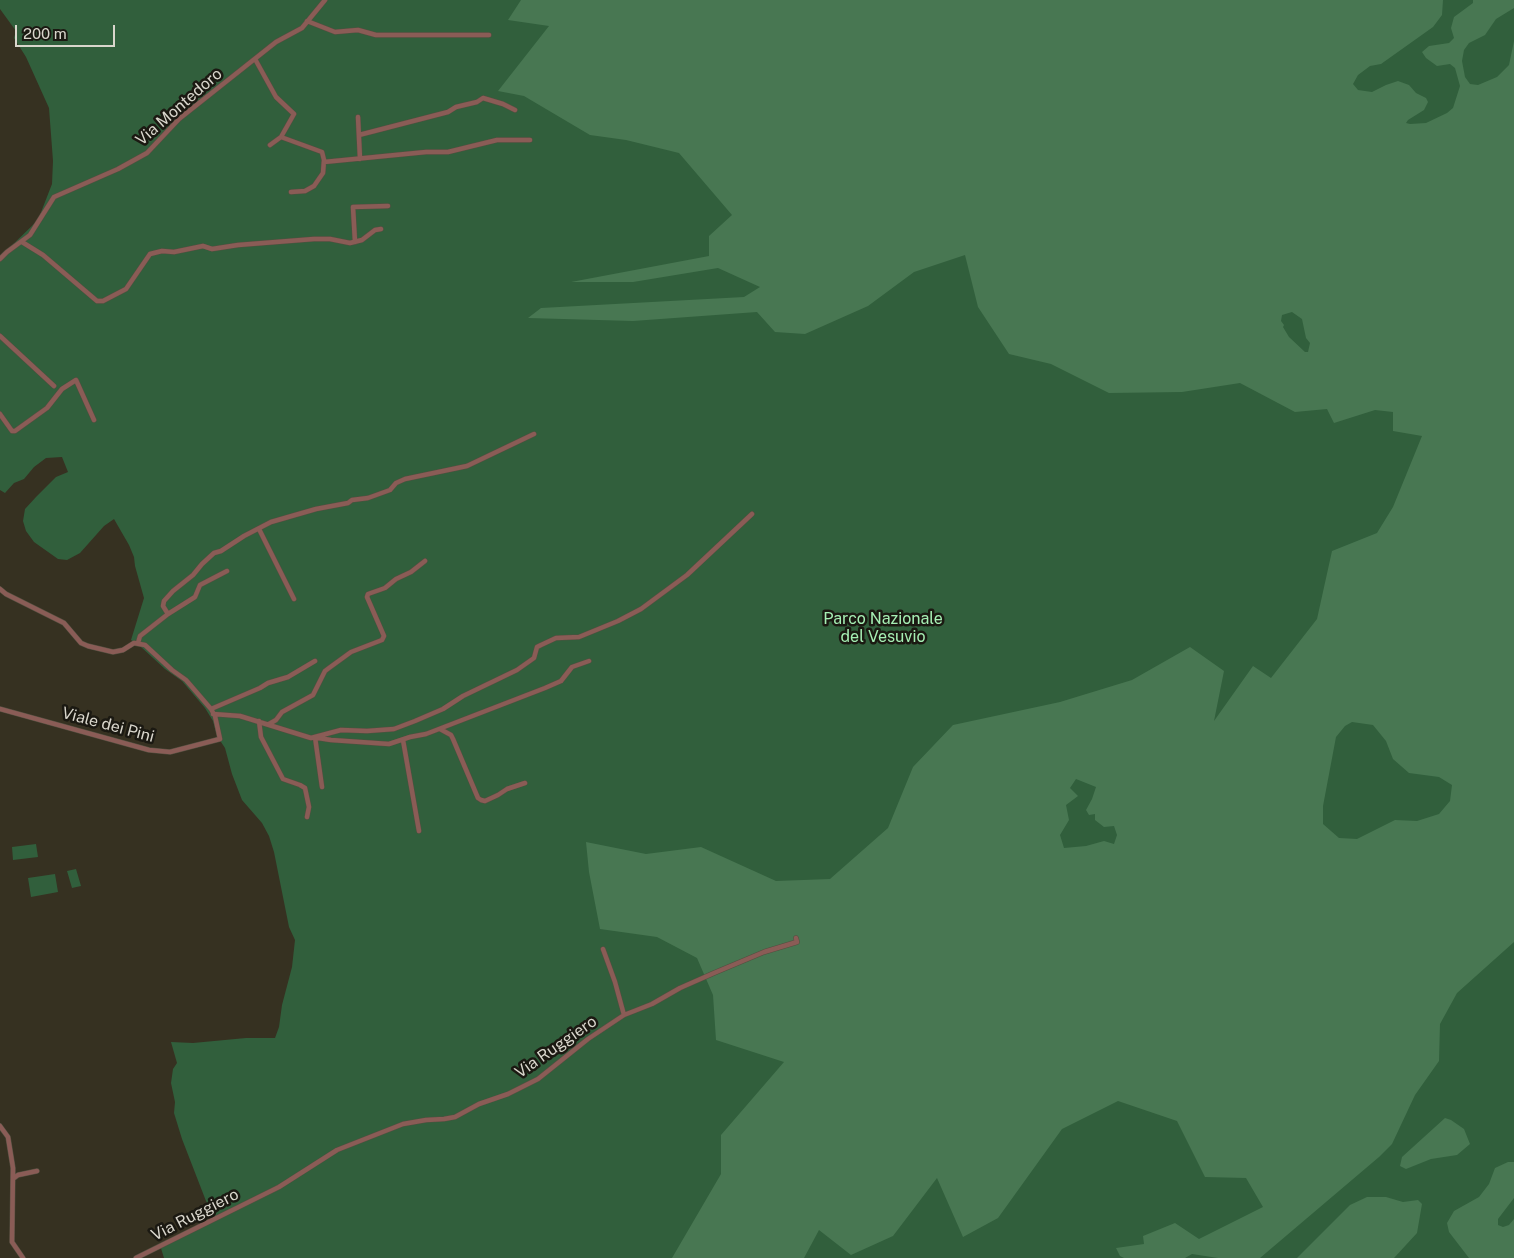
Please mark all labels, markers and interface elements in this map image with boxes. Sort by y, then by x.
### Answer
scale bar [18,15,118,47]
text: 200 m [23,25,67,42]
street label: Via Montedoro [132,64,226,150]
park label: Parco Nazionale del Vesuvio [823,609,943,647]
street label: Viale dei Pini [60,703,156,747]
street label: Via Ruggiero [511,1012,601,1082]
street label: Via Ruggiero [148,1185,242,1245]

